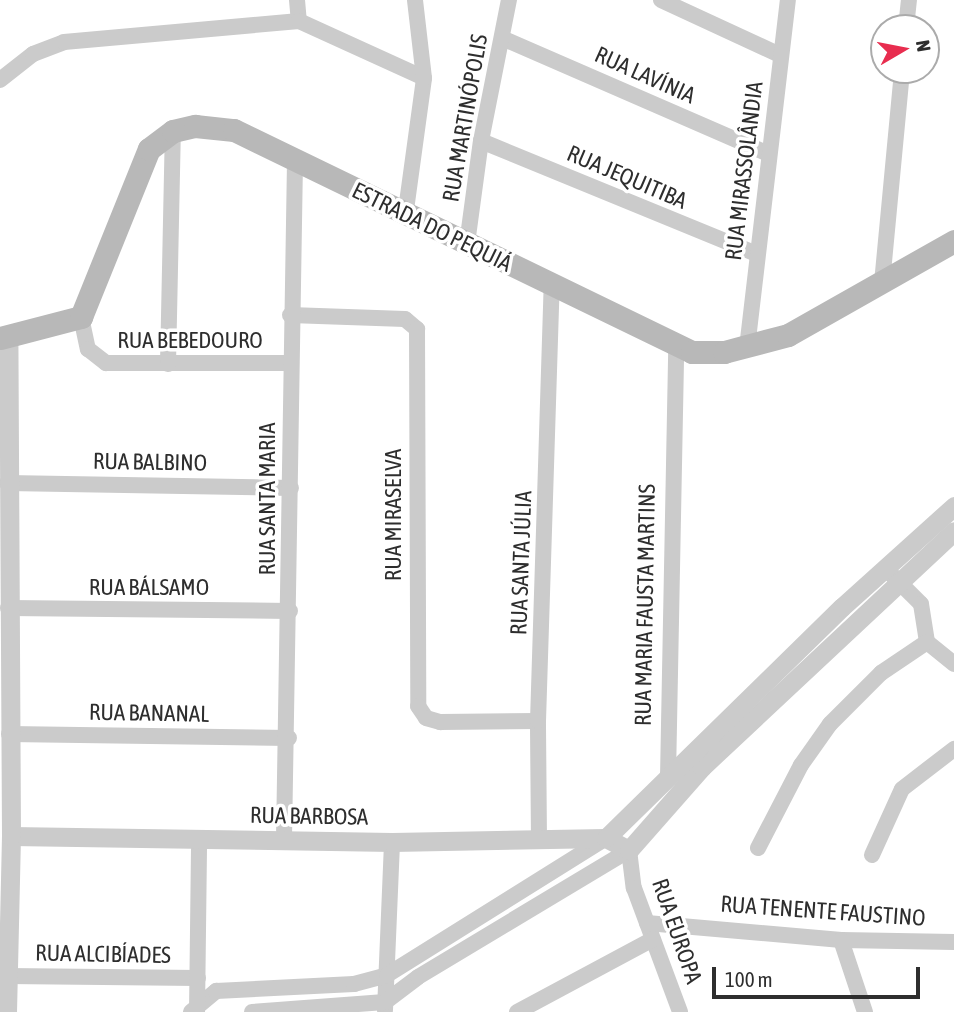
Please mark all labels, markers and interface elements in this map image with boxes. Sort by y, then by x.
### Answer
north arrow [870,14,940,84]
street label: RUA MARTINÓPOLIS [437,32,493,204]
text: N [912,38,936,53]
street label: RUA LAVÍNIA [590,41,700,109]
street label: RUA MIRASSOLÂNDIA [719,80,769,262]
street label: RUA JEQUITIBA [563,139,691,215]
street label: ESTRADA DO PEQUIÁ [348,176,516,278]
street label: RUA BEBEDOURO [117,326,263,354]
street label: RUA SANTA MARIA [253,423,281,575]
street label: RUA BALBINO [93,447,207,477]
street label: RUA MIRASELVA [379,449,407,581]
street label: RUA MARIA FAUSTA MARTINS [629,484,661,726]
street label: RUA SANTA JÚLIA [505,490,537,636]
street label: RUA BÁLSAMO [89,573,209,601]
street label: RUA BANANAL [89,698,209,728]
street label: RUA BARBOSA [250,801,368,831]
street label: RUA EUROPA [646,875,708,987]
street label: RUA TENENTE FAUSTINO [719,890,927,932]
street label: RUA ALCIBÍADES [35,939,171,969]
scale bar [716,953,924,997]
text: 100 m [725,967,773,991]

